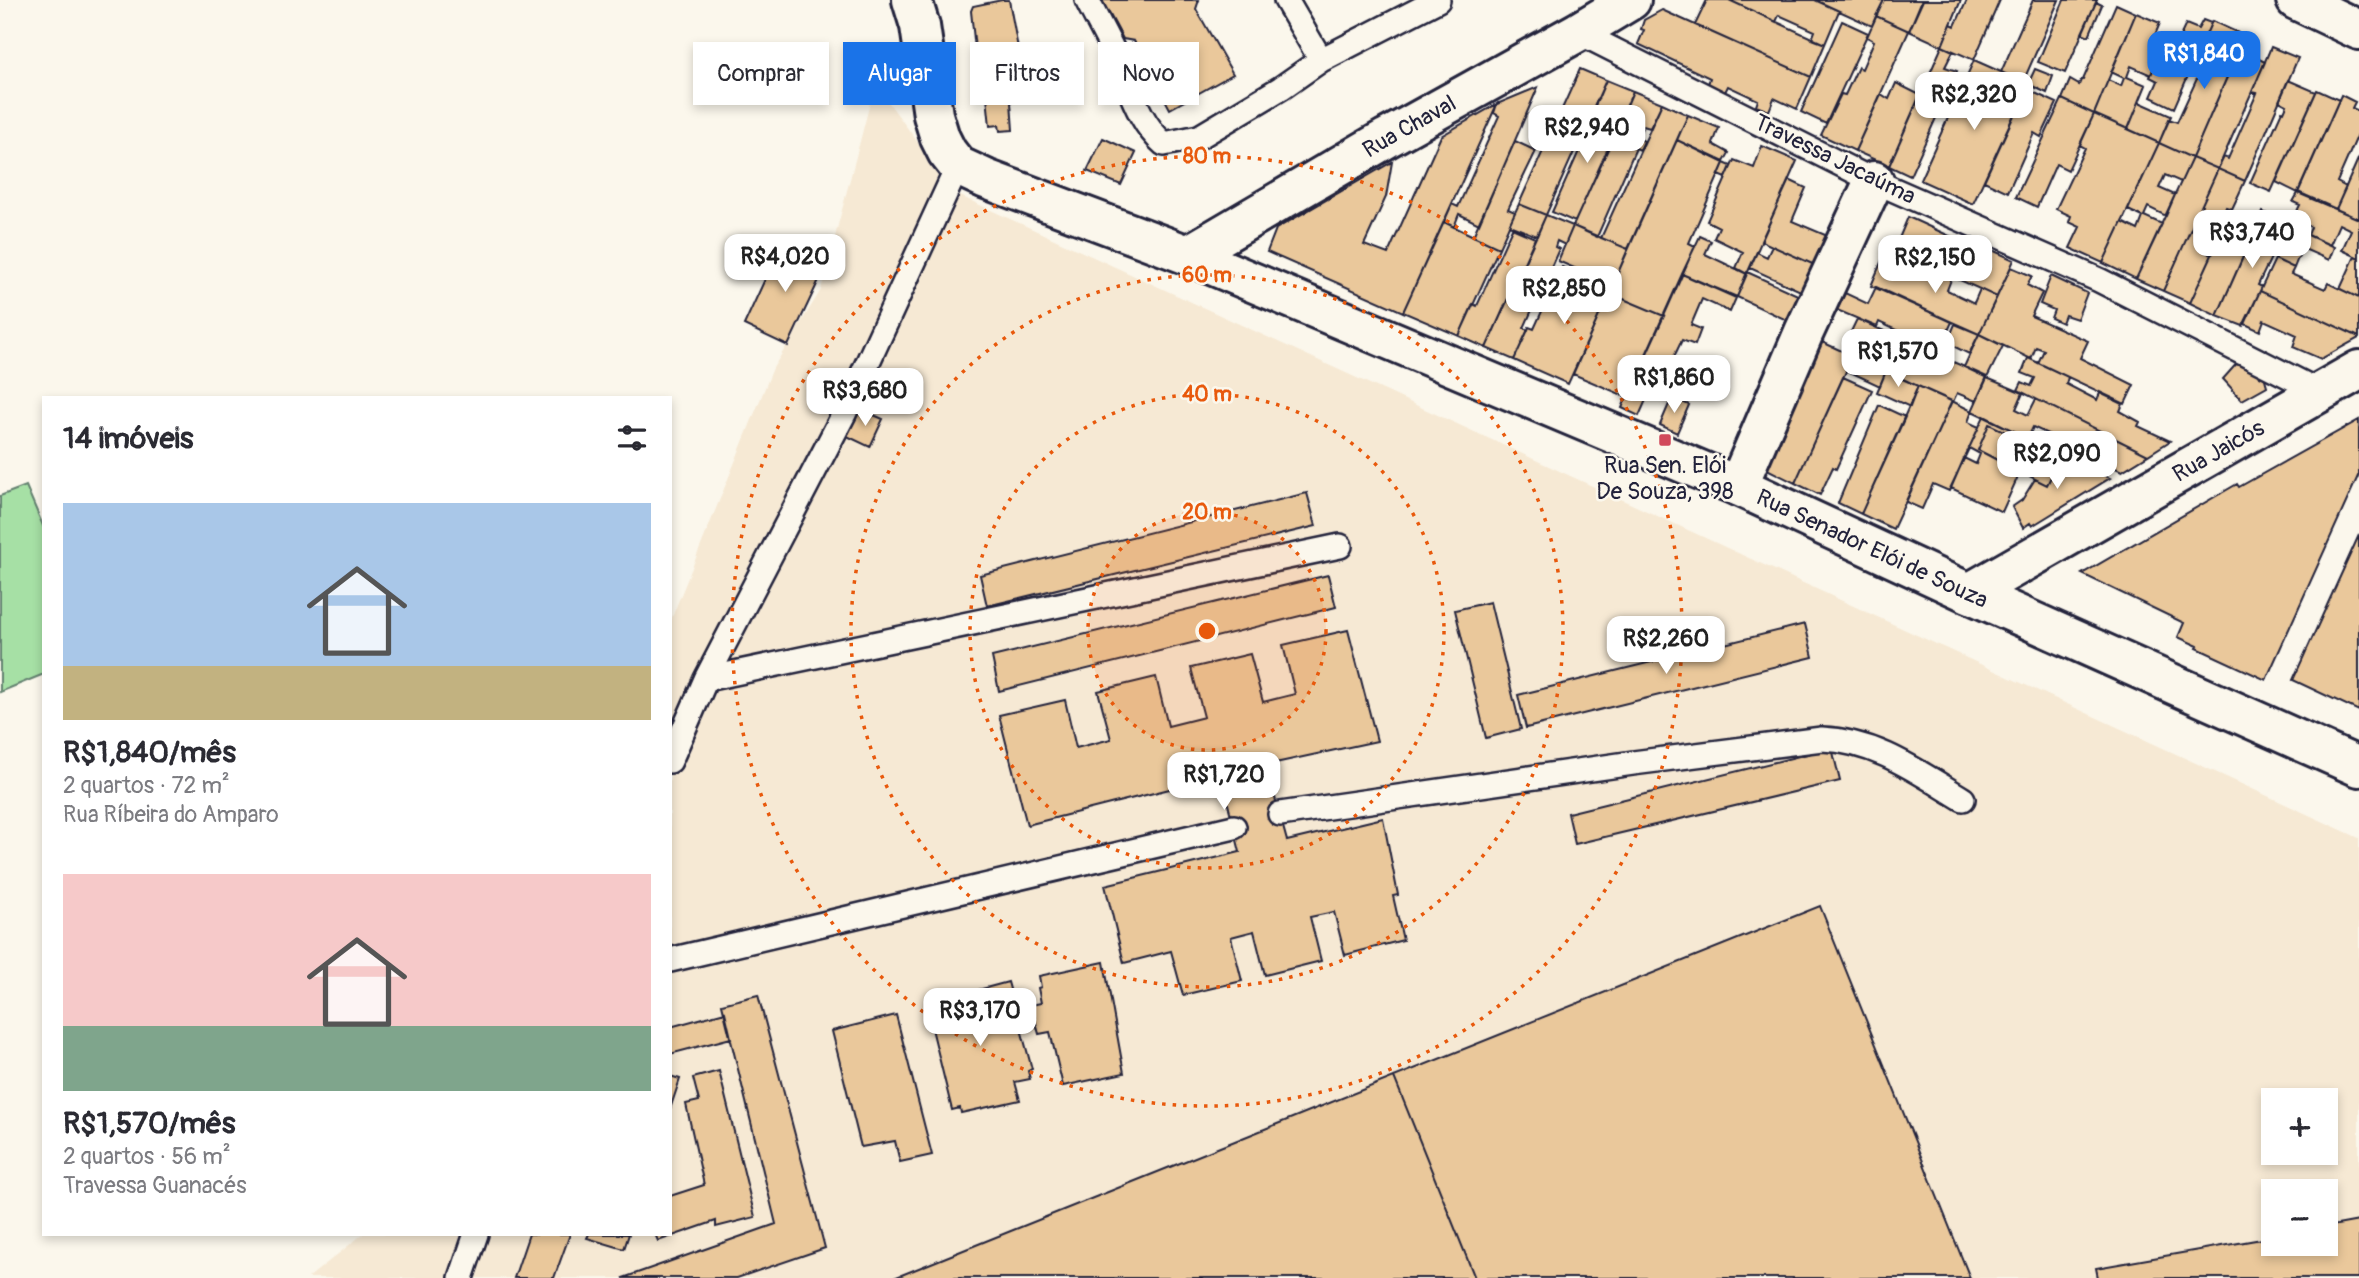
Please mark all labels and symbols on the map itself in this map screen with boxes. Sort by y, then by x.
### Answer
pin: R$1,840 [2139,32,2269,91]
pin: R$2,320 [1909,72,2039,132]
street label: Rua Chaval [1357,88,1461,164]
pin: R$2,940 [1522,106,1652,165]
street label: Travessa Jacaúma [1750,107,1920,211]
text: 80 m [1183,143,1231,170]
pin: R$3,740 [2187,210,2317,270]
pin: R$4,020 [720,234,850,294]
pin: R$2,150 [1870,236,2000,295]
text: 60 m [1182,262,1232,289]
pin: R$2,850 [1499,266,1629,326]
pin: R$1,570 [1833,330,1963,389]
pin: R$1,860 [1609,356,1739,415]
pin: R$3,680 [800,368,930,428]
text: 40 m [1182,381,1232,408]
street label: Rua Jaicós [2167,413,2269,488]
marker: Rua Sen. Elói De Souza, 398 [1657,432,1673,448]
pin: R$2,090 [1992,432,2122,491]
place label: Rua Sen. Elói De Souza, 398 [1596,451,1734,506]
street label: Rua Senador Elói de Souza [1752,482,1993,614]
text: 20 m [1182,499,1232,526]
pin: R$2,260 [1601,616,1731,676]
centre of rings [1195,619,1219,643]
pin: R$1,720 [1159,752,1289,812]
pin: R$3,170 [915,988,1045,1048]

